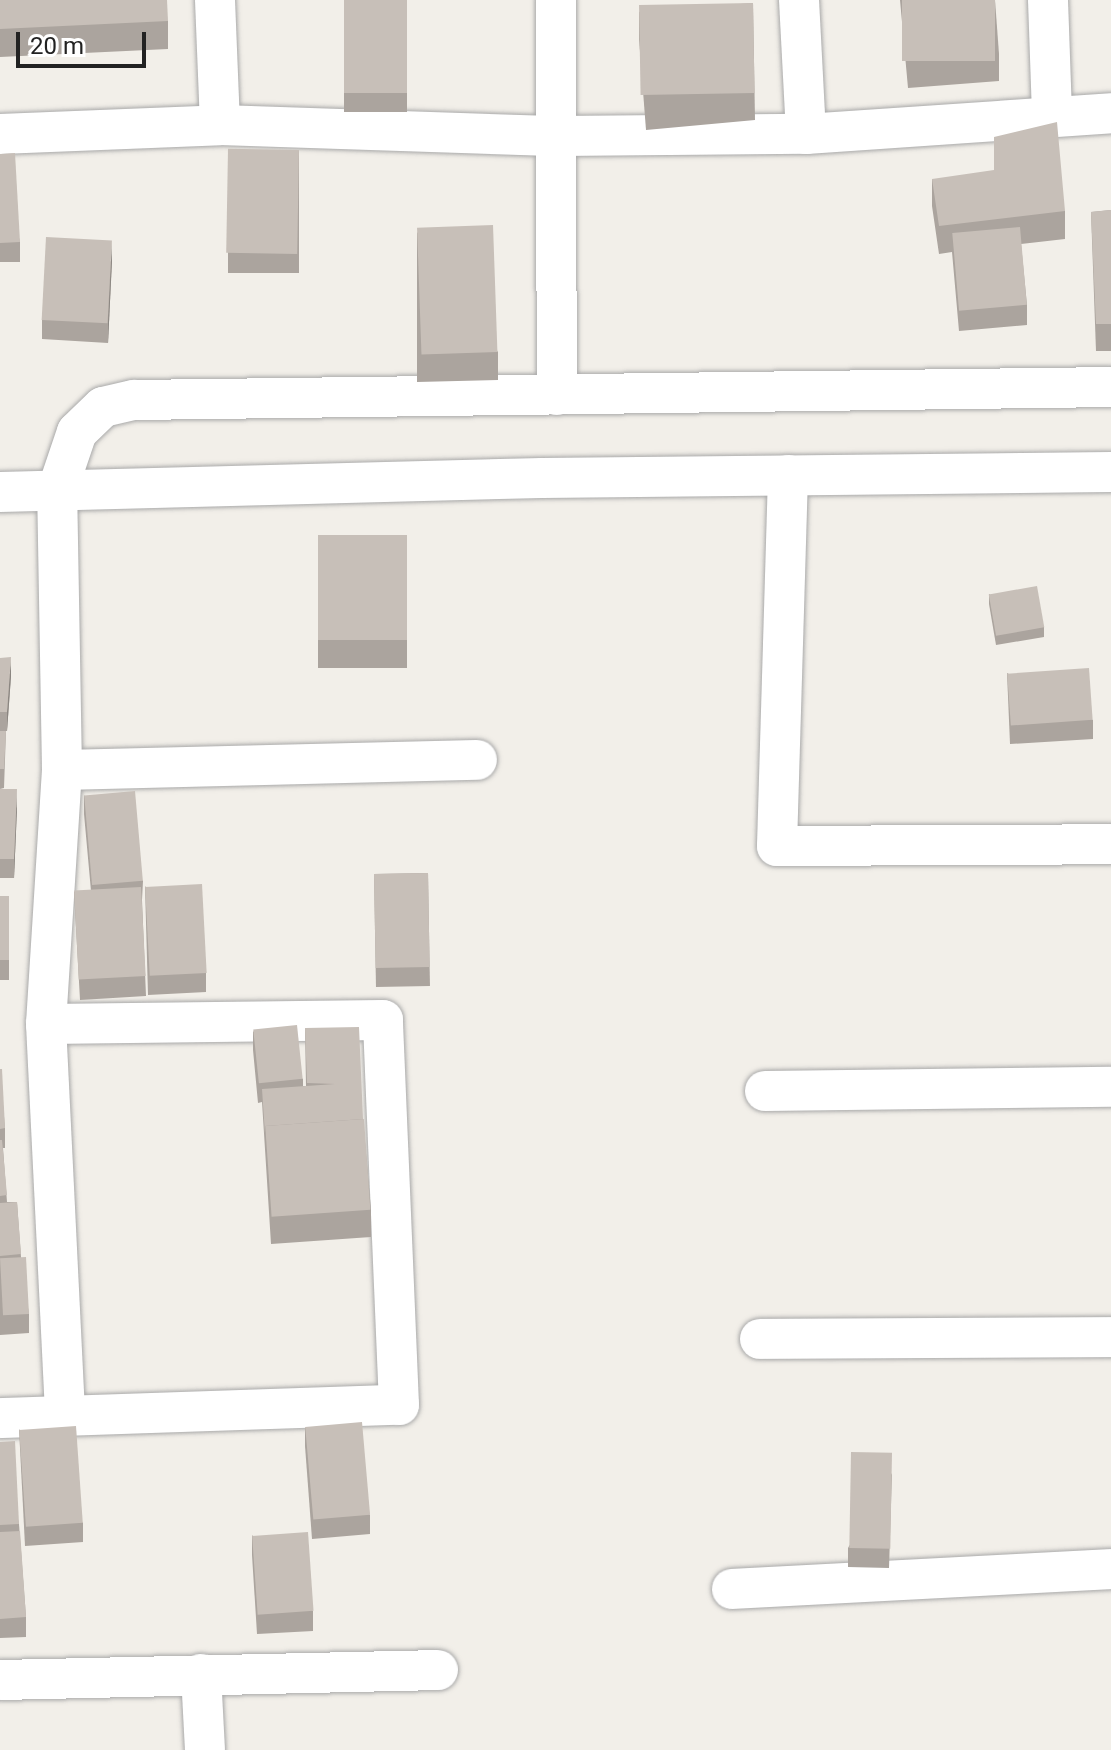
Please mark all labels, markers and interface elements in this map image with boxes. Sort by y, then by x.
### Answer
scale bar [20,16,150,66]
text: 20 m [30,32,84,60]

